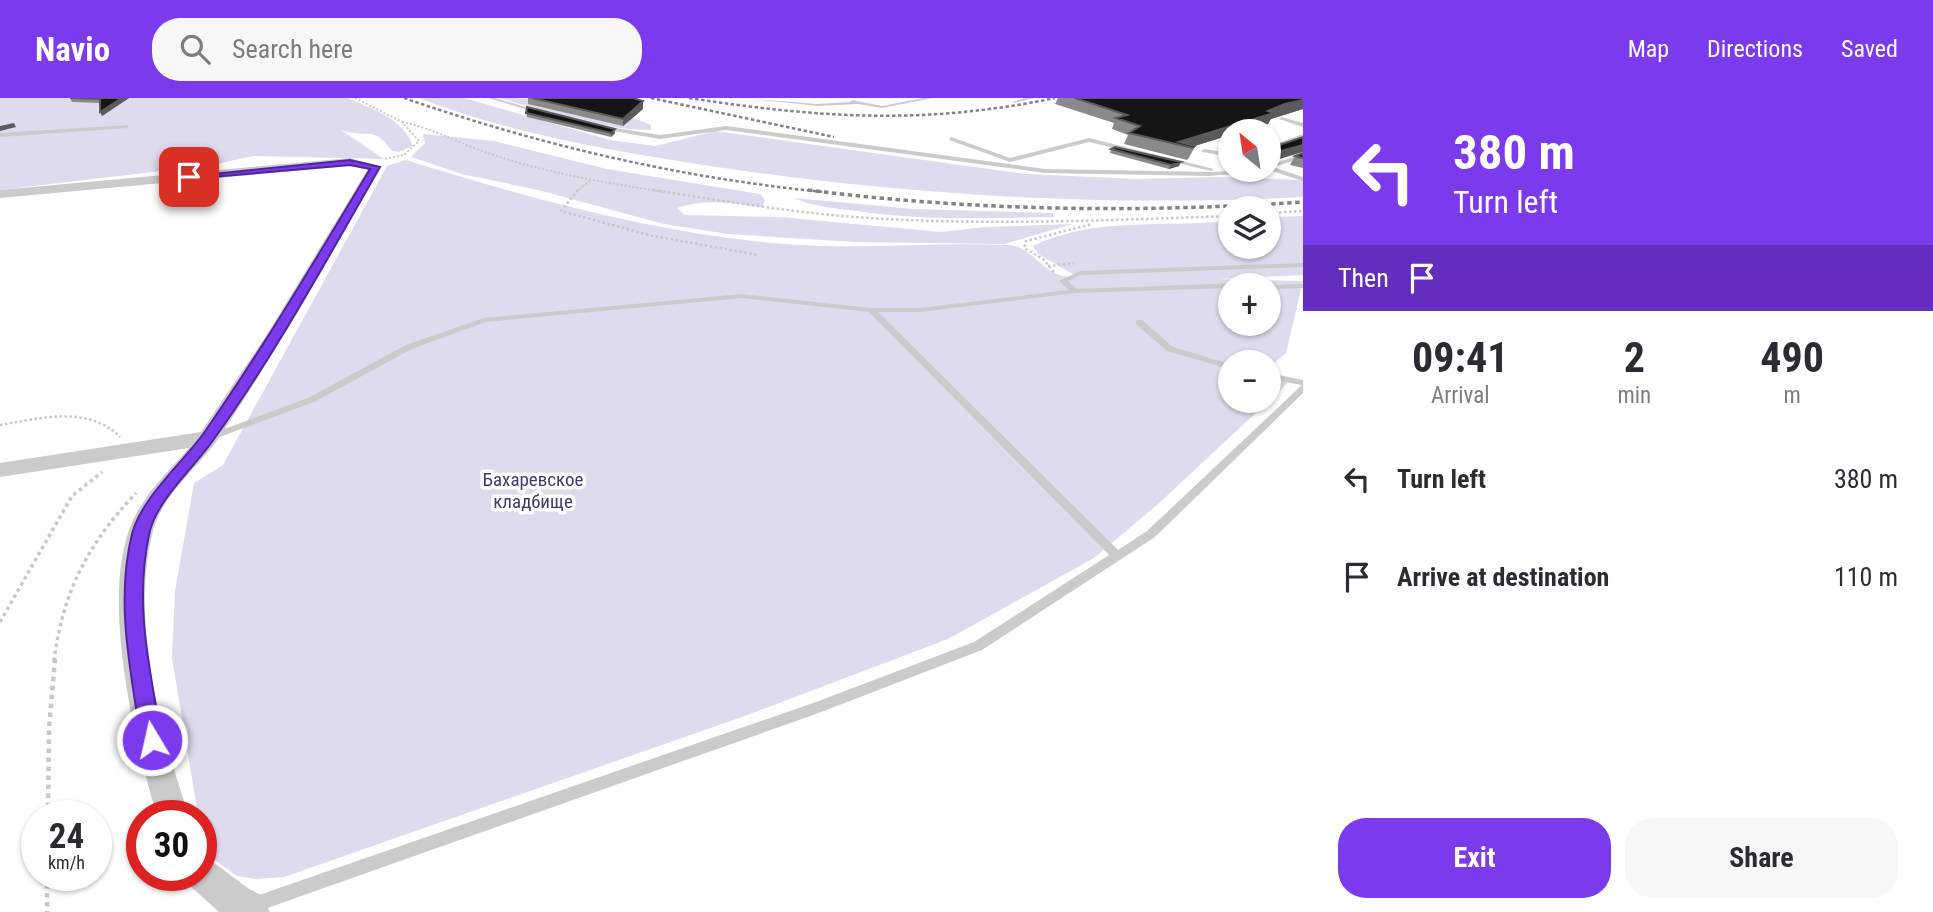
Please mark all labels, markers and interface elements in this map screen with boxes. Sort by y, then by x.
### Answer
search box [152,18,642,81]
text: Navio [35,30,110,69]
icon: search [176,30,214,68]
text: Search here [232,34,353,64]
text: Map [1628,35,1669,63]
text: Directions [1707,35,1803,63]
text: Saved [1841,35,1898,63]
north arrow [1218,119,1281,182]
map controls [1218,119,1281,413]
text: 380 m [1453,124,1575,181]
icon: left [1338,126,1429,217]
pin [159,147,219,207]
icon: arrive [170,158,208,196]
text: Turn left [1453,183,1558,221]
button: layers [1218,196,1281,259]
icon: arrive [1403,259,1441,297]
text: Then [1338,263,1389,293]
button: + [1218,273,1281,336]
text: 09:41 [1412,333,1508,382]
text: 2 [1624,333,1645,382]
text: 490 [1760,333,1824,382]
button: − [1218,350,1281,413]
text: Arrival [1431,382,1489,409]
text: min [1617,382,1651,409]
text: m [1783,382,1801,409]
icon: left [1338,460,1376,498]
text: Turn left [1397,464,1486,494]
text: 380 m [1834,464,1898,494]
park label: Бахаревское кладбище [483,468,584,513]
icon: arrive [1338,558,1376,596]
text: Arrive at destination [1397,562,1609,592]
text: 110 m [1834,562,1898,592]
position arrow [115,703,189,777]
speed limit sign: 30 [126,800,217,891]
text: 24 [49,816,84,857]
button: Exit [1338,818,1611,898]
button: Share [1625,818,1898,898]
text: km/h [48,852,85,873]

